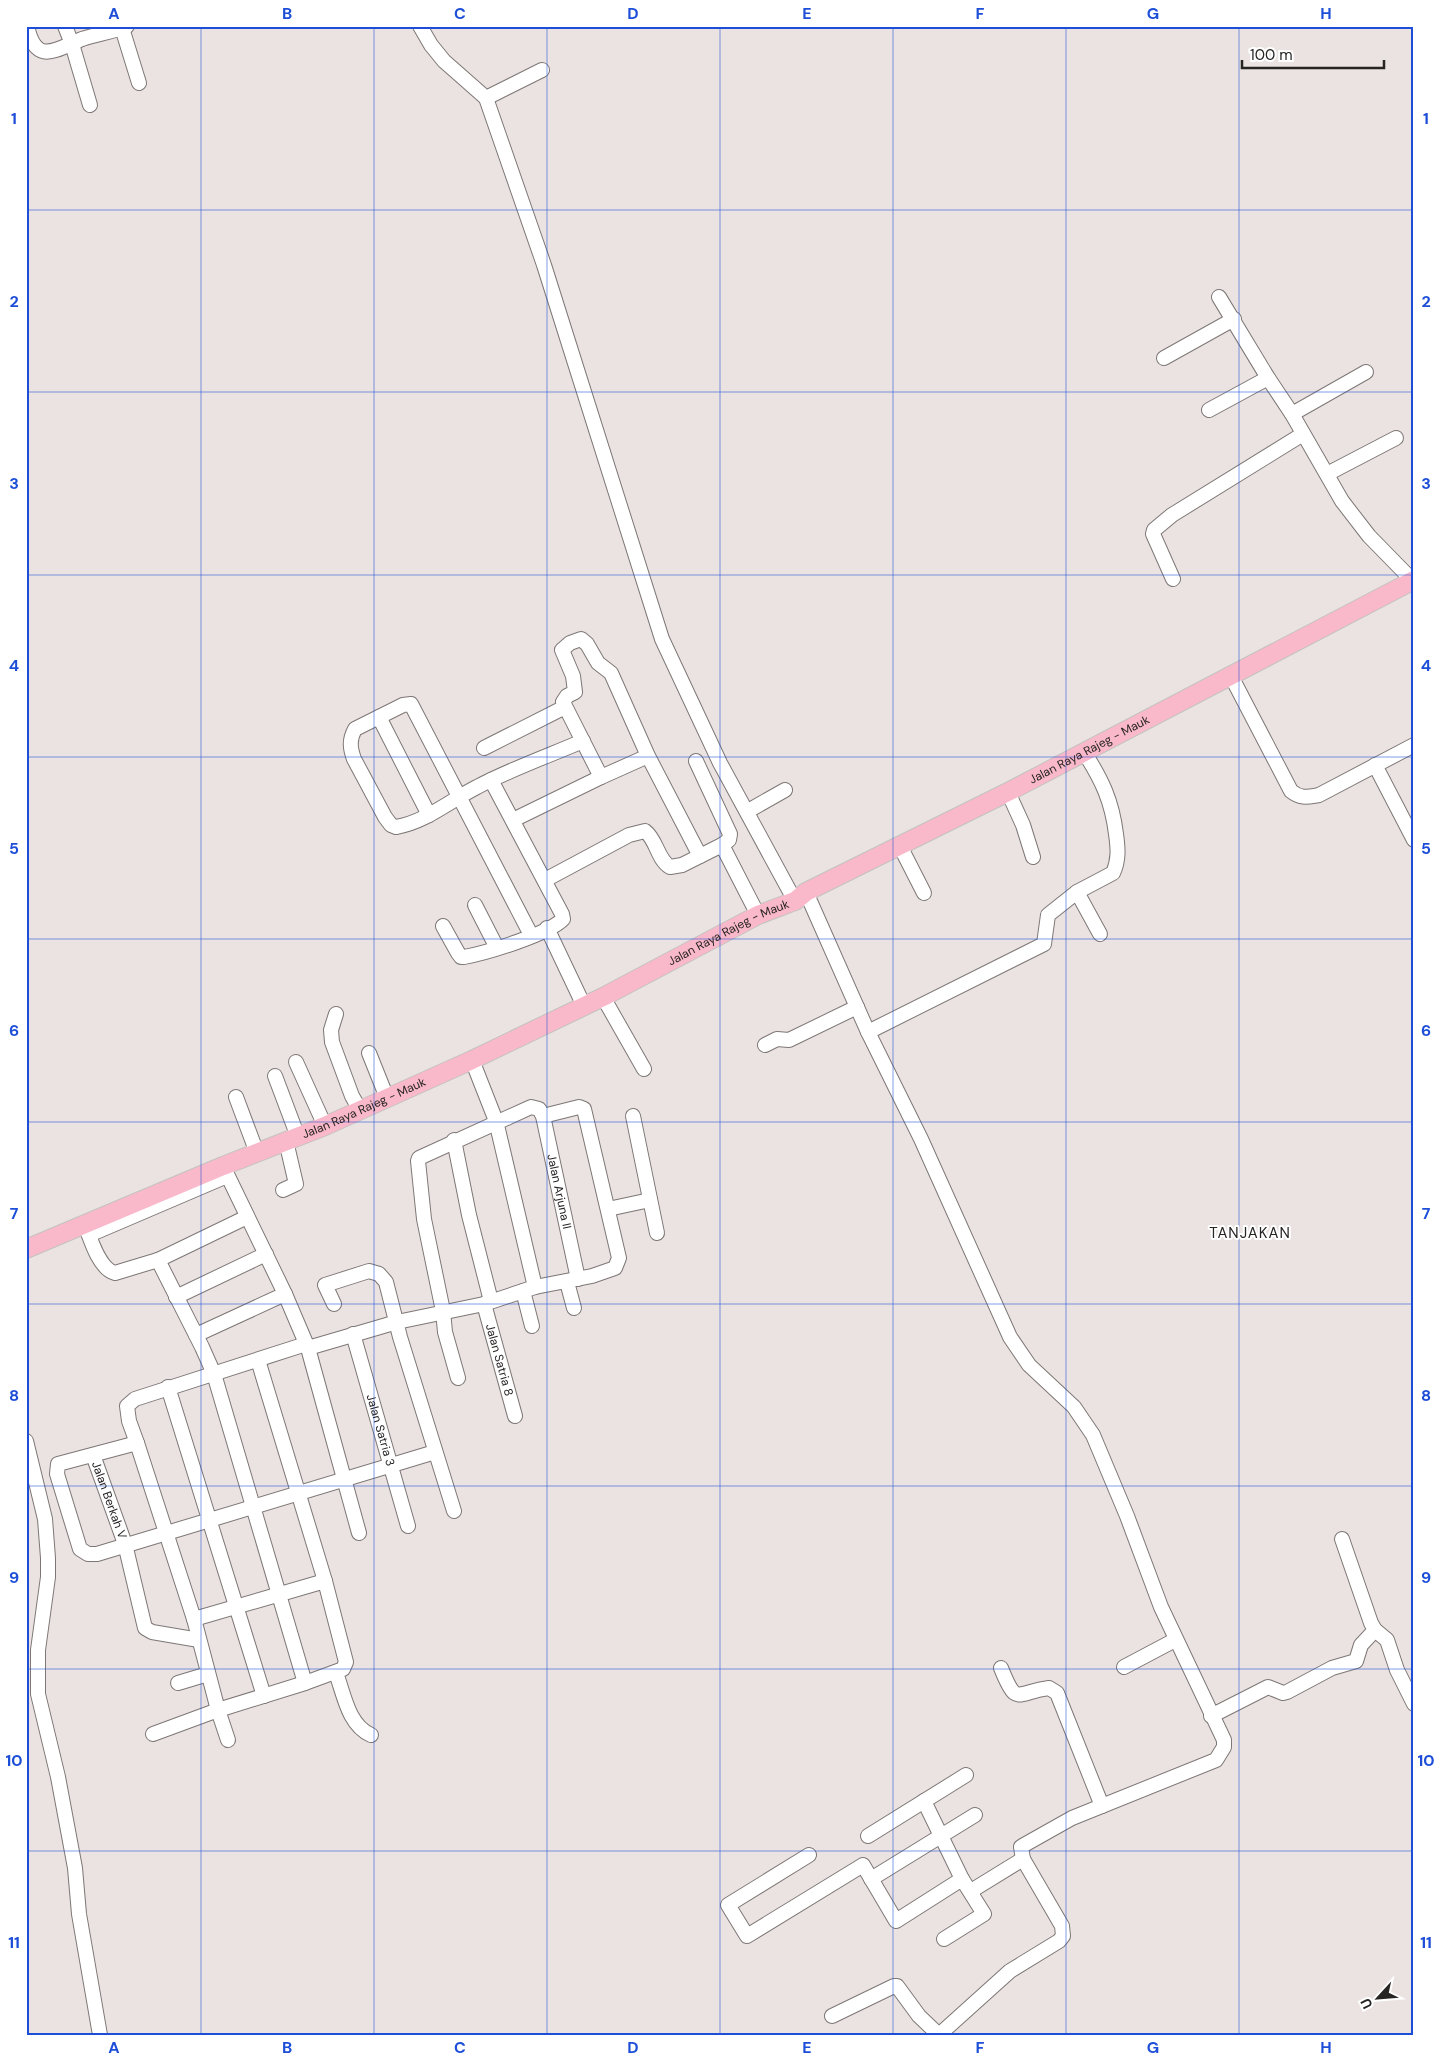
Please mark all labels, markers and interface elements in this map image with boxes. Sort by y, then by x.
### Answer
text: A [108,3,120,24]
text: B [282,3,292,24]
text: C [454,3,466,24]
text: D [627,3,639,24]
text: E [802,3,812,24]
text: F [976,3,985,24]
text: G [1147,3,1159,24]
text: H [1320,3,1332,24]
scale bar [1242,38,1385,70]
text: 100 m [1250,45,1293,65]
text: 1 [11,108,17,129]
text: 1 [1423,108,1429,129]
text: 2 [9,291,19,312]
text: 2 [1421,291,1431,312]
text: 3 [9,473,19,494]
text: 3 [1421,473,1431,494]
text: 4 [9,655,19,676]
text: 4 [1421,655,1431,676]
street label: Jalan Raya Rajeg - Mauk [1026,712,1152,788]
text: 5 [9,838,19,859]
text: 5 [1421,838,1431,859]
street label: Jalan Raya Rajeg - Mauk [665,896,791,969]
text: 6 [9,1020,19,1041]
text: 6 [1421,1020,1431,1041]
street label: Jalan Raya Rajeg - Mauk [300,1074,428,1142]
street label: Jalan Arjuna II [543,1153,575,1231]
text: 7 [10,1203,19,1224]
text: 7 [1422,1203,1431,1224]
district label: TANJAKAN [1209,1223,1291,1243]
street label: Jalan Satria 8 [482,1322,517,1398]
text: 8 [9,1385,19,1406]
text: 8 [1421,1385,1431,1406]
street label: Jalan Satria 3 [363,1392,398,1468]
street label: Jalan Berkah V [88,1459,130,1541]
text: 9 [9,1567,19,1588]
text: 9 [1421,1567,1431,1588]
text: 10 [5,1750,23,1771]
text: 10 [1417,1750,1435,1771]
text: 11 [8,1932,20,1953]
text: 11 [1420,1932,1432,1953]
north arrow [1352,1974,1402,2024]
text: U [1356,1995,1377,2012]
text: A [108,2037,120,2058]
text: B [282,2037,292,2058]
text: C [454,2037,466,2058]
text: D [627,2037,639,2058]
text: E [802,2037,812,2058]
text: F [976,2037,985,2058]
text: G [1147,2037,1159,2058]
text: H [1320,2037,1332,2058]

